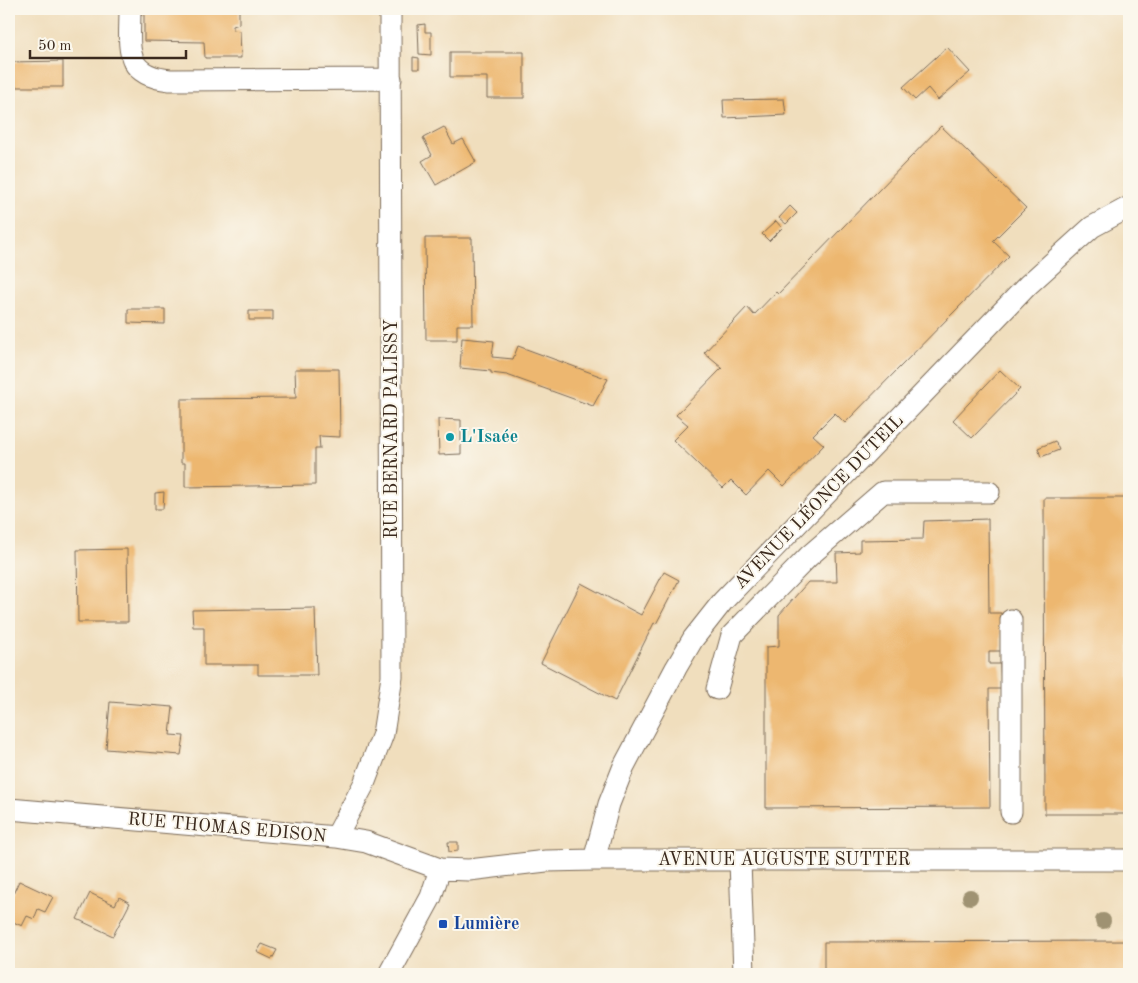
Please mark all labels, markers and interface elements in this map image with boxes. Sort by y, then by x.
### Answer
scale bar [30,28,186,60]
text: 50 m [38,39,72,54]
street label: RUE BERNARD PALISSY [383,319,401,539]
street label: AVENUE LÉONCE DUTEIL [728,409,907,593]
place label: L'Isaée [460,428,518,446]
marker: L'Isaée [444,431,456,443]
street label: RUE THOMAS EDISON [127,810,327,846]
street label: AVENUE AUGUSTE SUTTER [658,851,910,869]
place label: Lumière [453,915,520,933]
marker: Lumière [437,918,449,930]

